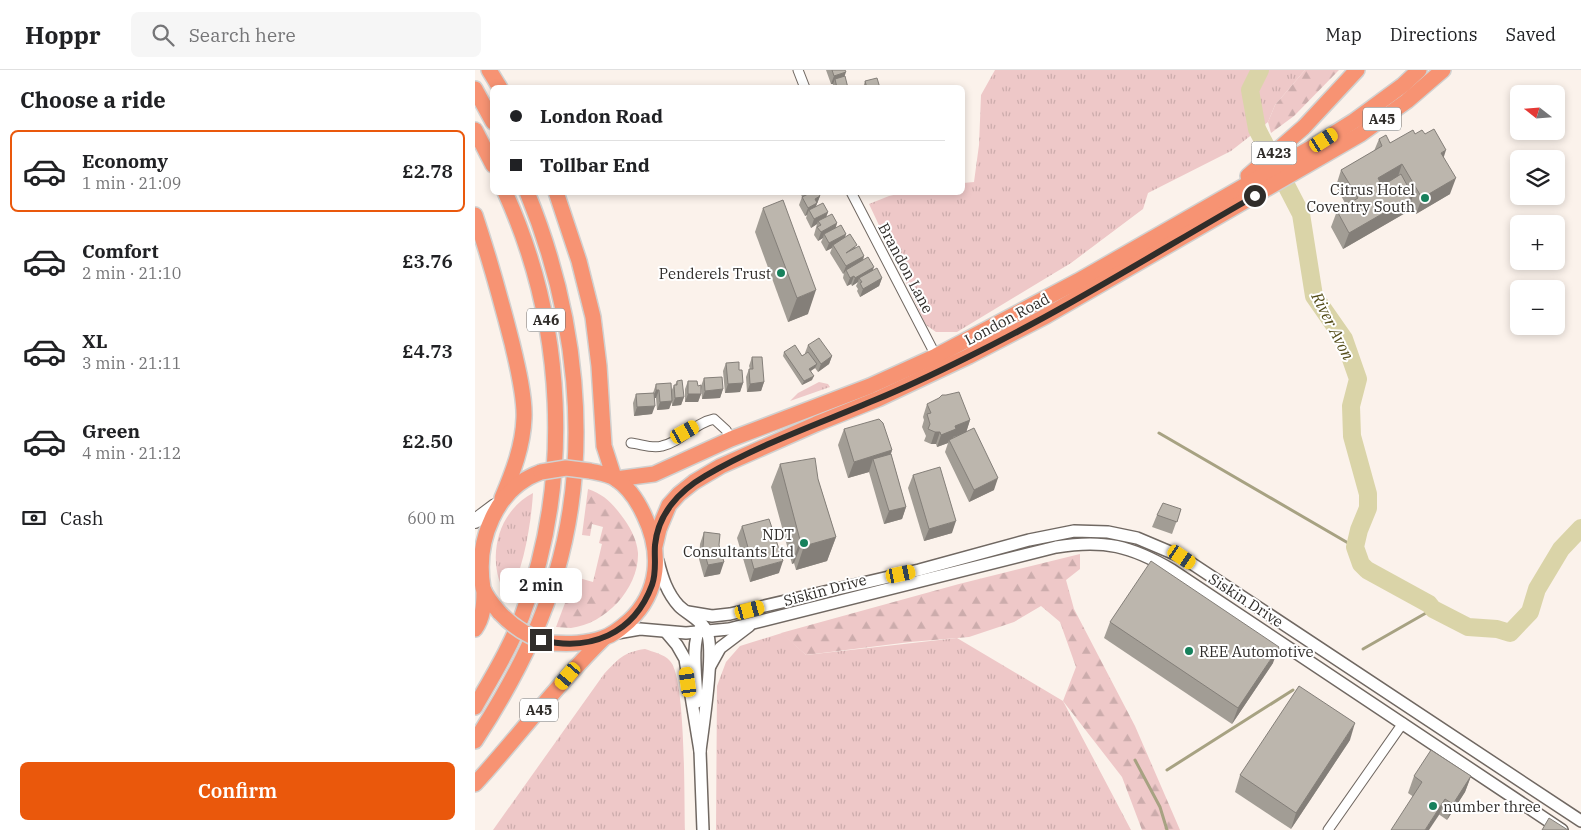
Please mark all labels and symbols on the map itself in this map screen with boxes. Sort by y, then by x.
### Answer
north arrow [1510,85,1565,140]
road number: A45 [1363,108,1401,131]
car [1307,126,1340,154]
road number: A423 [1251,142,1297,165]
place label: Citrus Hotel Coventry South [1307,180,1415,216]
route start [1244,185,1266,207]
marker: Citrus Hotel Coventry South [1419,192,1431,204]
street label: Brandon Lane [874,219,938,317]
place label: Penderels Trust [659,264,771,283]
marker: Penderels Trust [775,267,787,279]
water label: River Avon [1307,288,1359,363]
street label: London Road [961,289,1053,349]
road number: A46 [527,308,565,332]
car [668,418,701,446]
place label: NDT Consultants Ltd [683,525,794,561]
marker: NDT Consultants Ltd [798,537,810,549]
car [1165,542,1198,572]
car [884,564,917,584]
callout: 2 min [500,568,582,602]
street label: Siskin Drive [1205,569,1287,631]
street label: Siskin Drive [781,570,869,610]
car [733,599,766,621]
route end [530,629,552,651]
place label: REE Automotive [1199,642,1314,661]
marker: REE Automotive [1183,645,1195,657]
car [552,660,583,692]
car [678,666,697,698]
road number: A45 [520,698,558,722]
place label: number three [1443,797,1541,816]
marker: number three [1427,800,1439,812]

